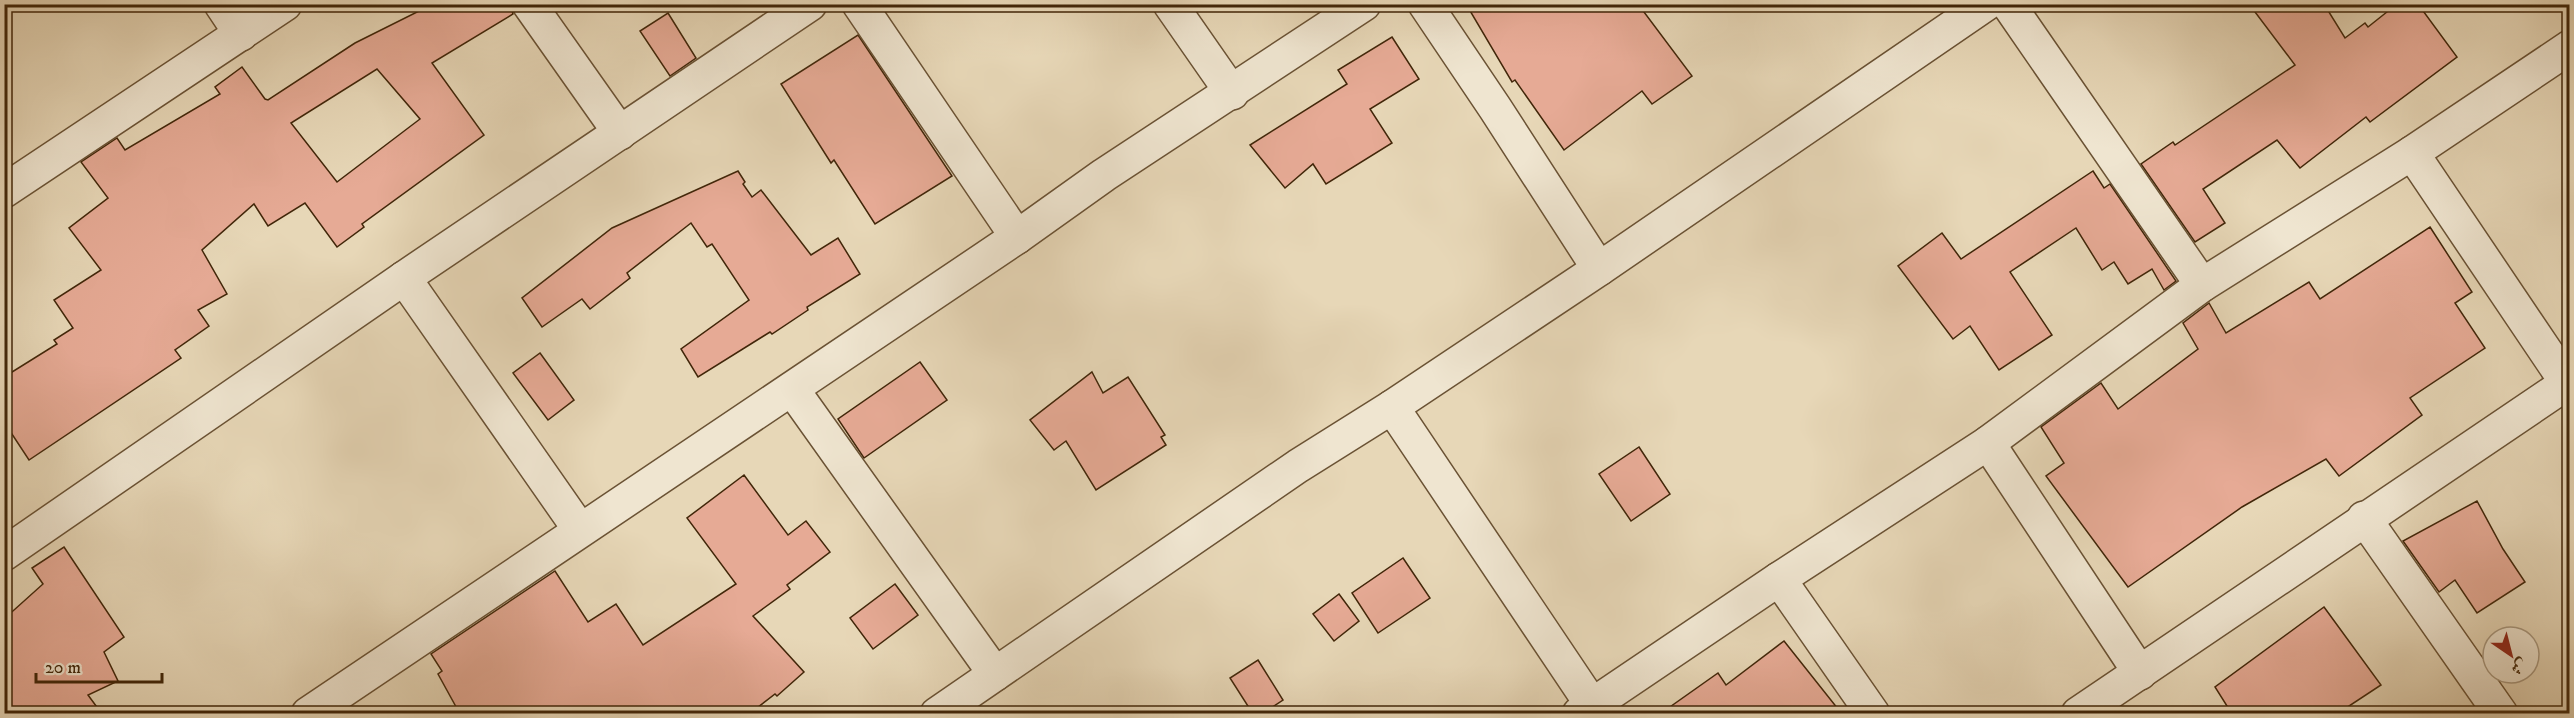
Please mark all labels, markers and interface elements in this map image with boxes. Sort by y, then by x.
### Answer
north arrow [2481,625,2541,685]
scale bar [36,646,162,684]
text: ش [2507,654,2531,679]
text: 20 m [45,657,81,679]

